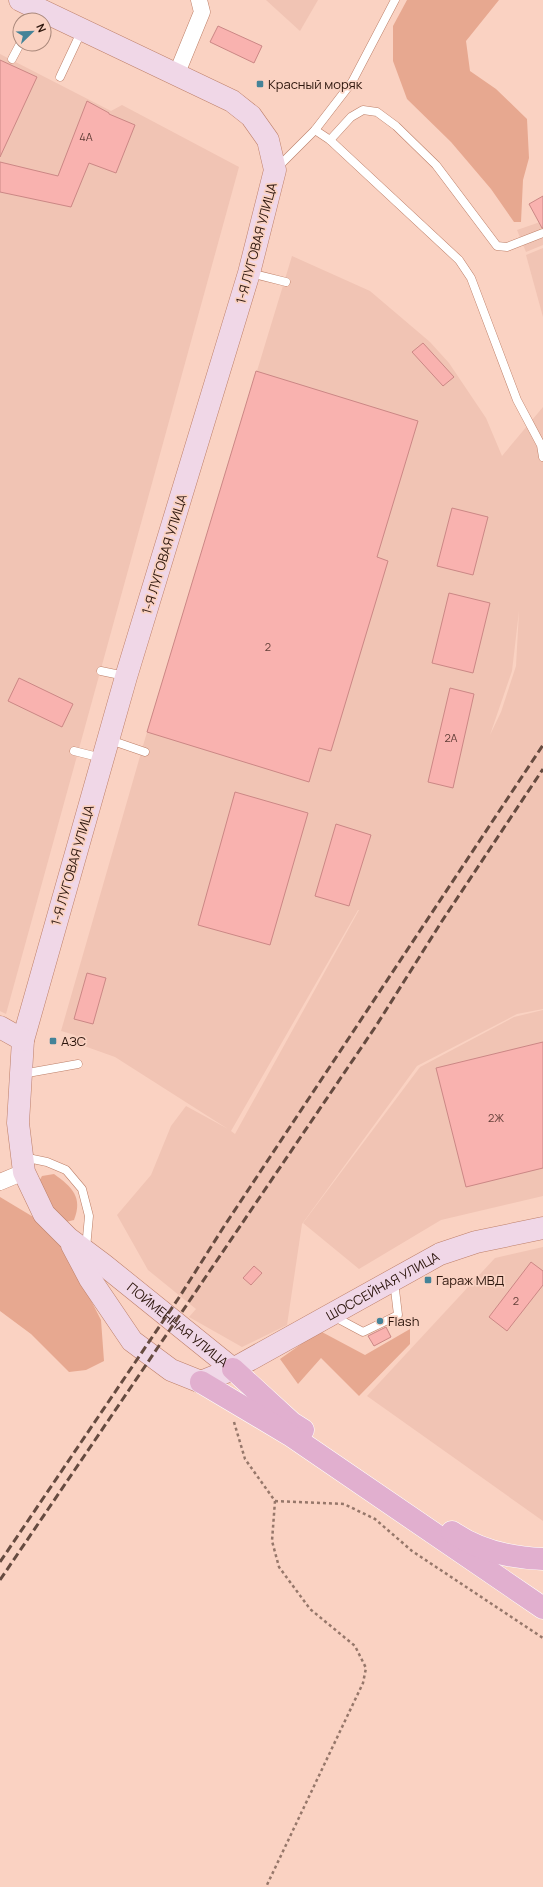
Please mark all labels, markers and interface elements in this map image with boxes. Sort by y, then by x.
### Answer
north arrow [12,12,52,52]
text: N [33,21,50,35]
place label: Красный моряк [268,75,363,93]
marker: Красный моряк [255,79,265,89]
house number: 4А [79,129,93,144]
street label: 1-Я ЛУГОВАЯ УЛИЦА [231,181,281,305]
street label: 1-Я ЛУГОВАЯ УЛИЦА [137,492,191,616]
house number: 2 [265,639,271,654]
house number: 2А [444,730,458,745]
street label: 1-Я ЛУГОВАЯ УЛИЦА [46,803,98,927]
place label: АЗС [61,1032,86,1050]
marker: АЗС [48,1036,58,1046]
house number: 2Ж [488,1110,504,1125]
street label: ШОССЕЙНАЯ УЛИЦА [323,1247,442,1325]
place label: Гараж МВД [436,1271,505,1289]
marker: Гараж МВД [423,1275,433,1285]
street label: ПОЙМЕННАЯ УЛИЦА [123,1278,232,1371]
house number: 2 [513,1293,519,1308]
place label: Flash [388,1312,419,1330]
marker: Flash [375,1316,385,1326]

